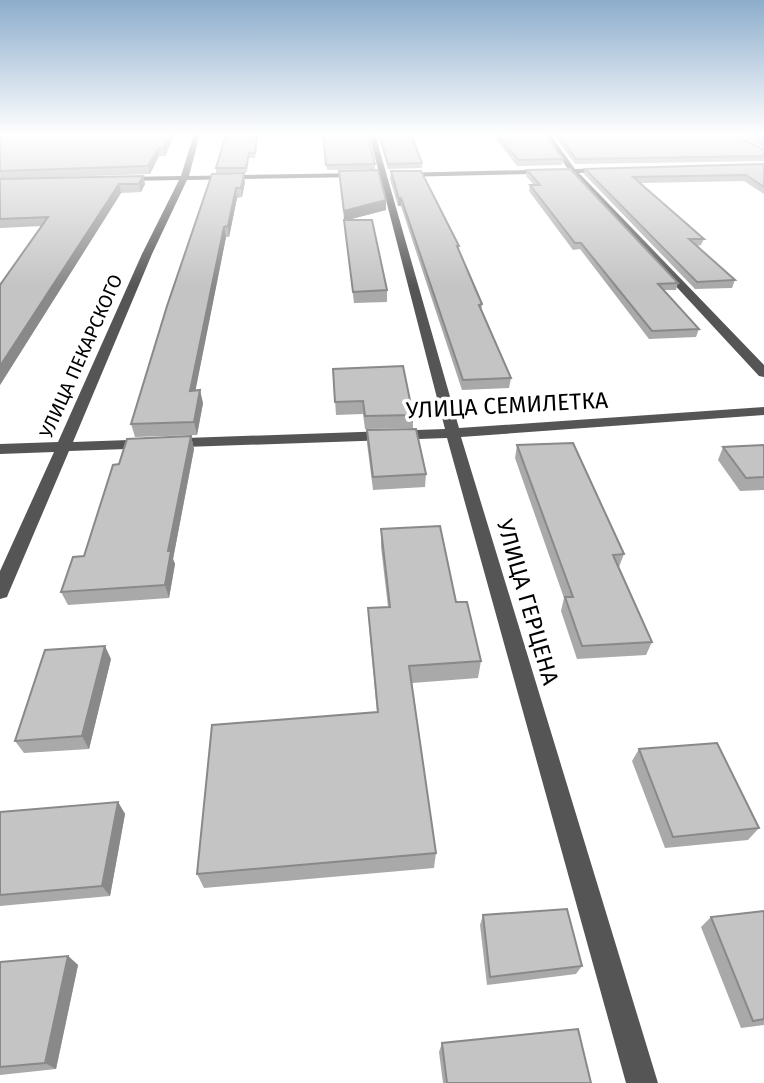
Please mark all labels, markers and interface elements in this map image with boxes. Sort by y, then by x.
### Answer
street label: УЛИЦА ПЕКАРСКОГО [35,271,127,441]
street label: УЛИЦА СЕМИЛЕТКА [405,386,610,424]
street label: УЛИЦА ГЕРЦЕНА [491,516,565,689]

